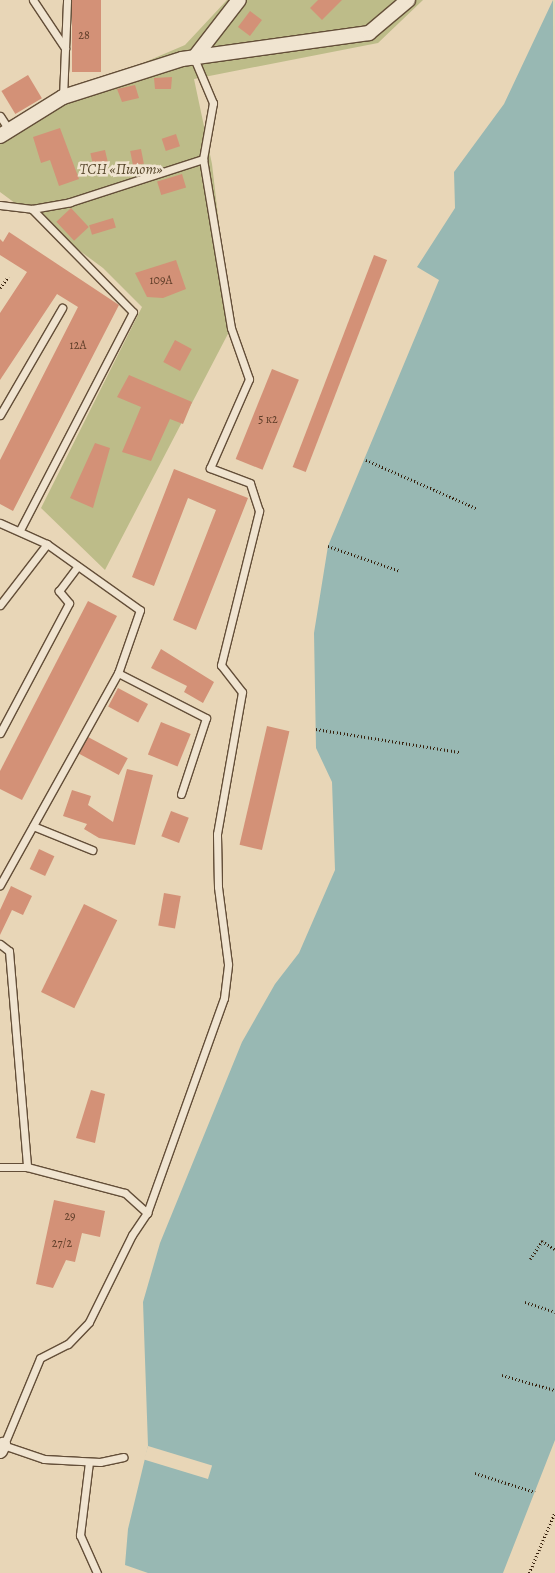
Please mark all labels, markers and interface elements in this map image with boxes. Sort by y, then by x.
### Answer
house number: 28 [78,29,90,43]
park label: ТСН «Пилот» [79,161,163,179]
house number: 109А [150,274,172,288]
house number: 12А [70,339,86,353]
house number: 5 к2 [258,413,278,427]
house number: 29 [64,1210,76,1224]
house number: 27/2 [52,1237,72,1251]

